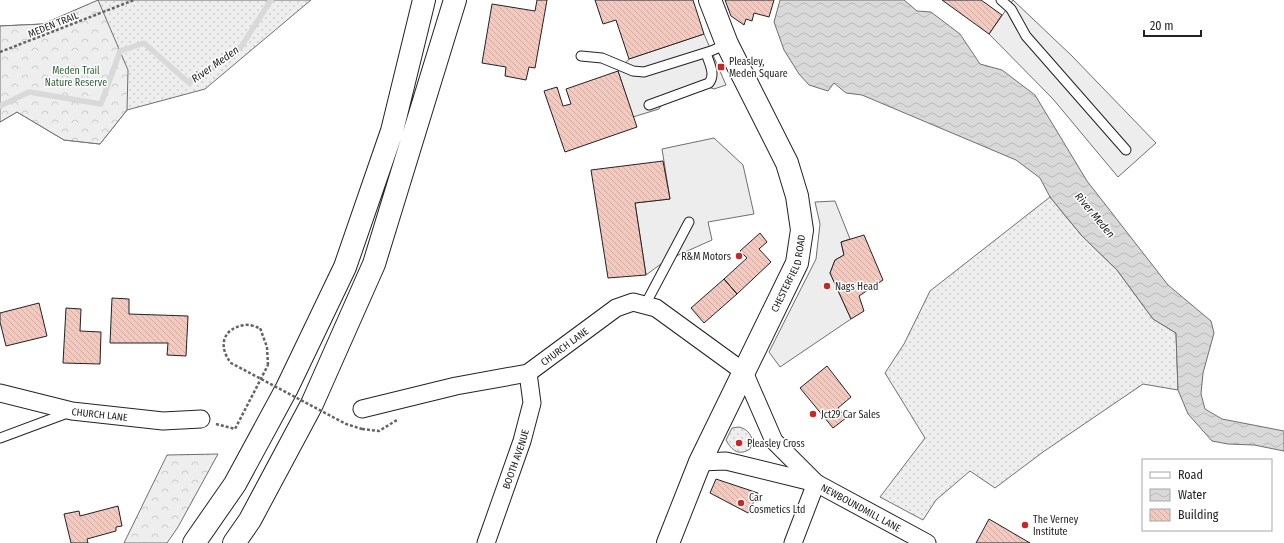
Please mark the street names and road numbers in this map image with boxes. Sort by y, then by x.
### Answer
street label: MEDEN TRAIL [26,9,81,40]
street label: CHESTERFIELD ROAD [769,234,808,314]
street label: CHURCH LANE [539,325,591,369]
street label: CHURCH LANE [71,406,129,424]
street label: BOOTH AVENUE [501,428,532,491]
street label: NEWBOUNDMILL LANE [819,482,903,535]

